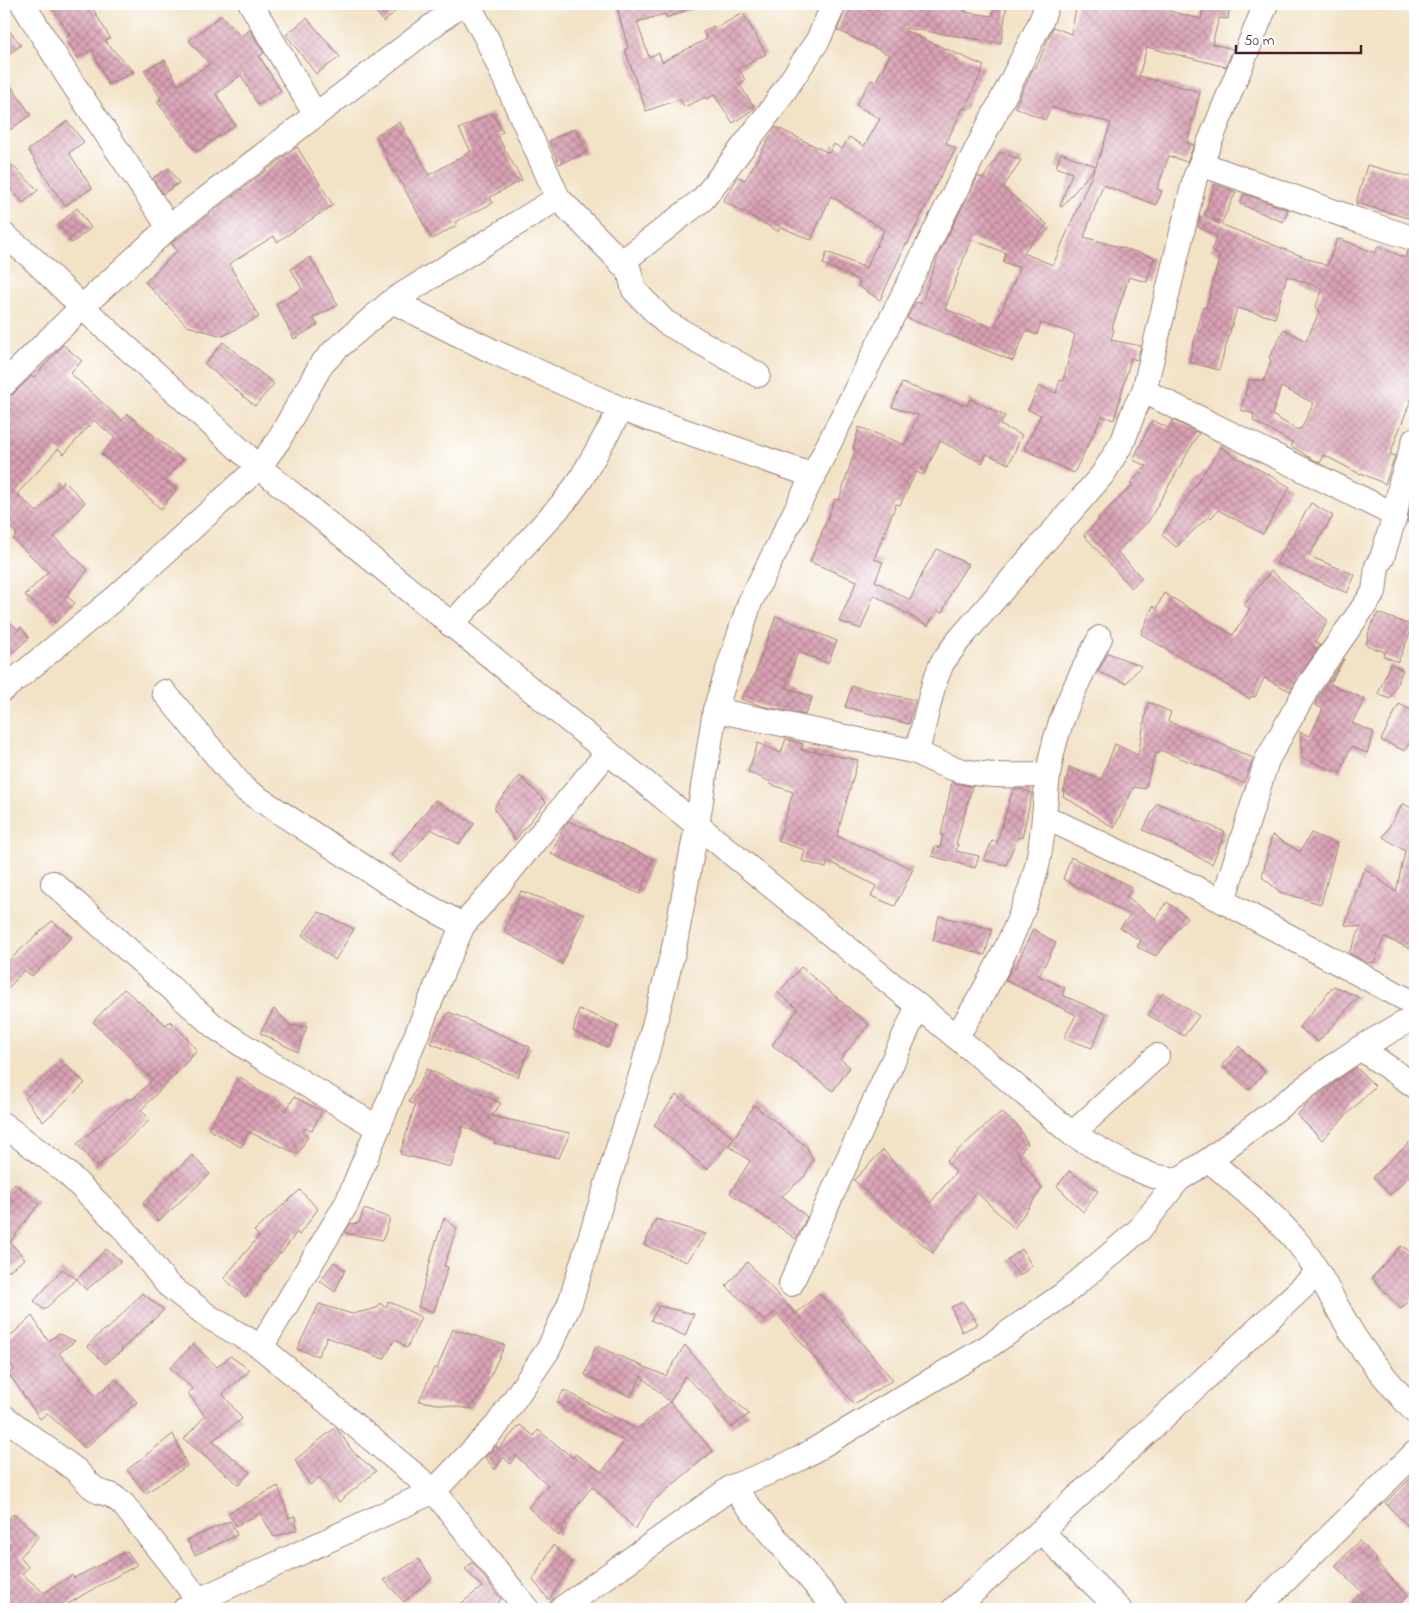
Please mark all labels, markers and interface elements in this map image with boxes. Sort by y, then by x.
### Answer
scale bar [1236,22,1362,54]
text: 50 m [1244,30,1275,52]

